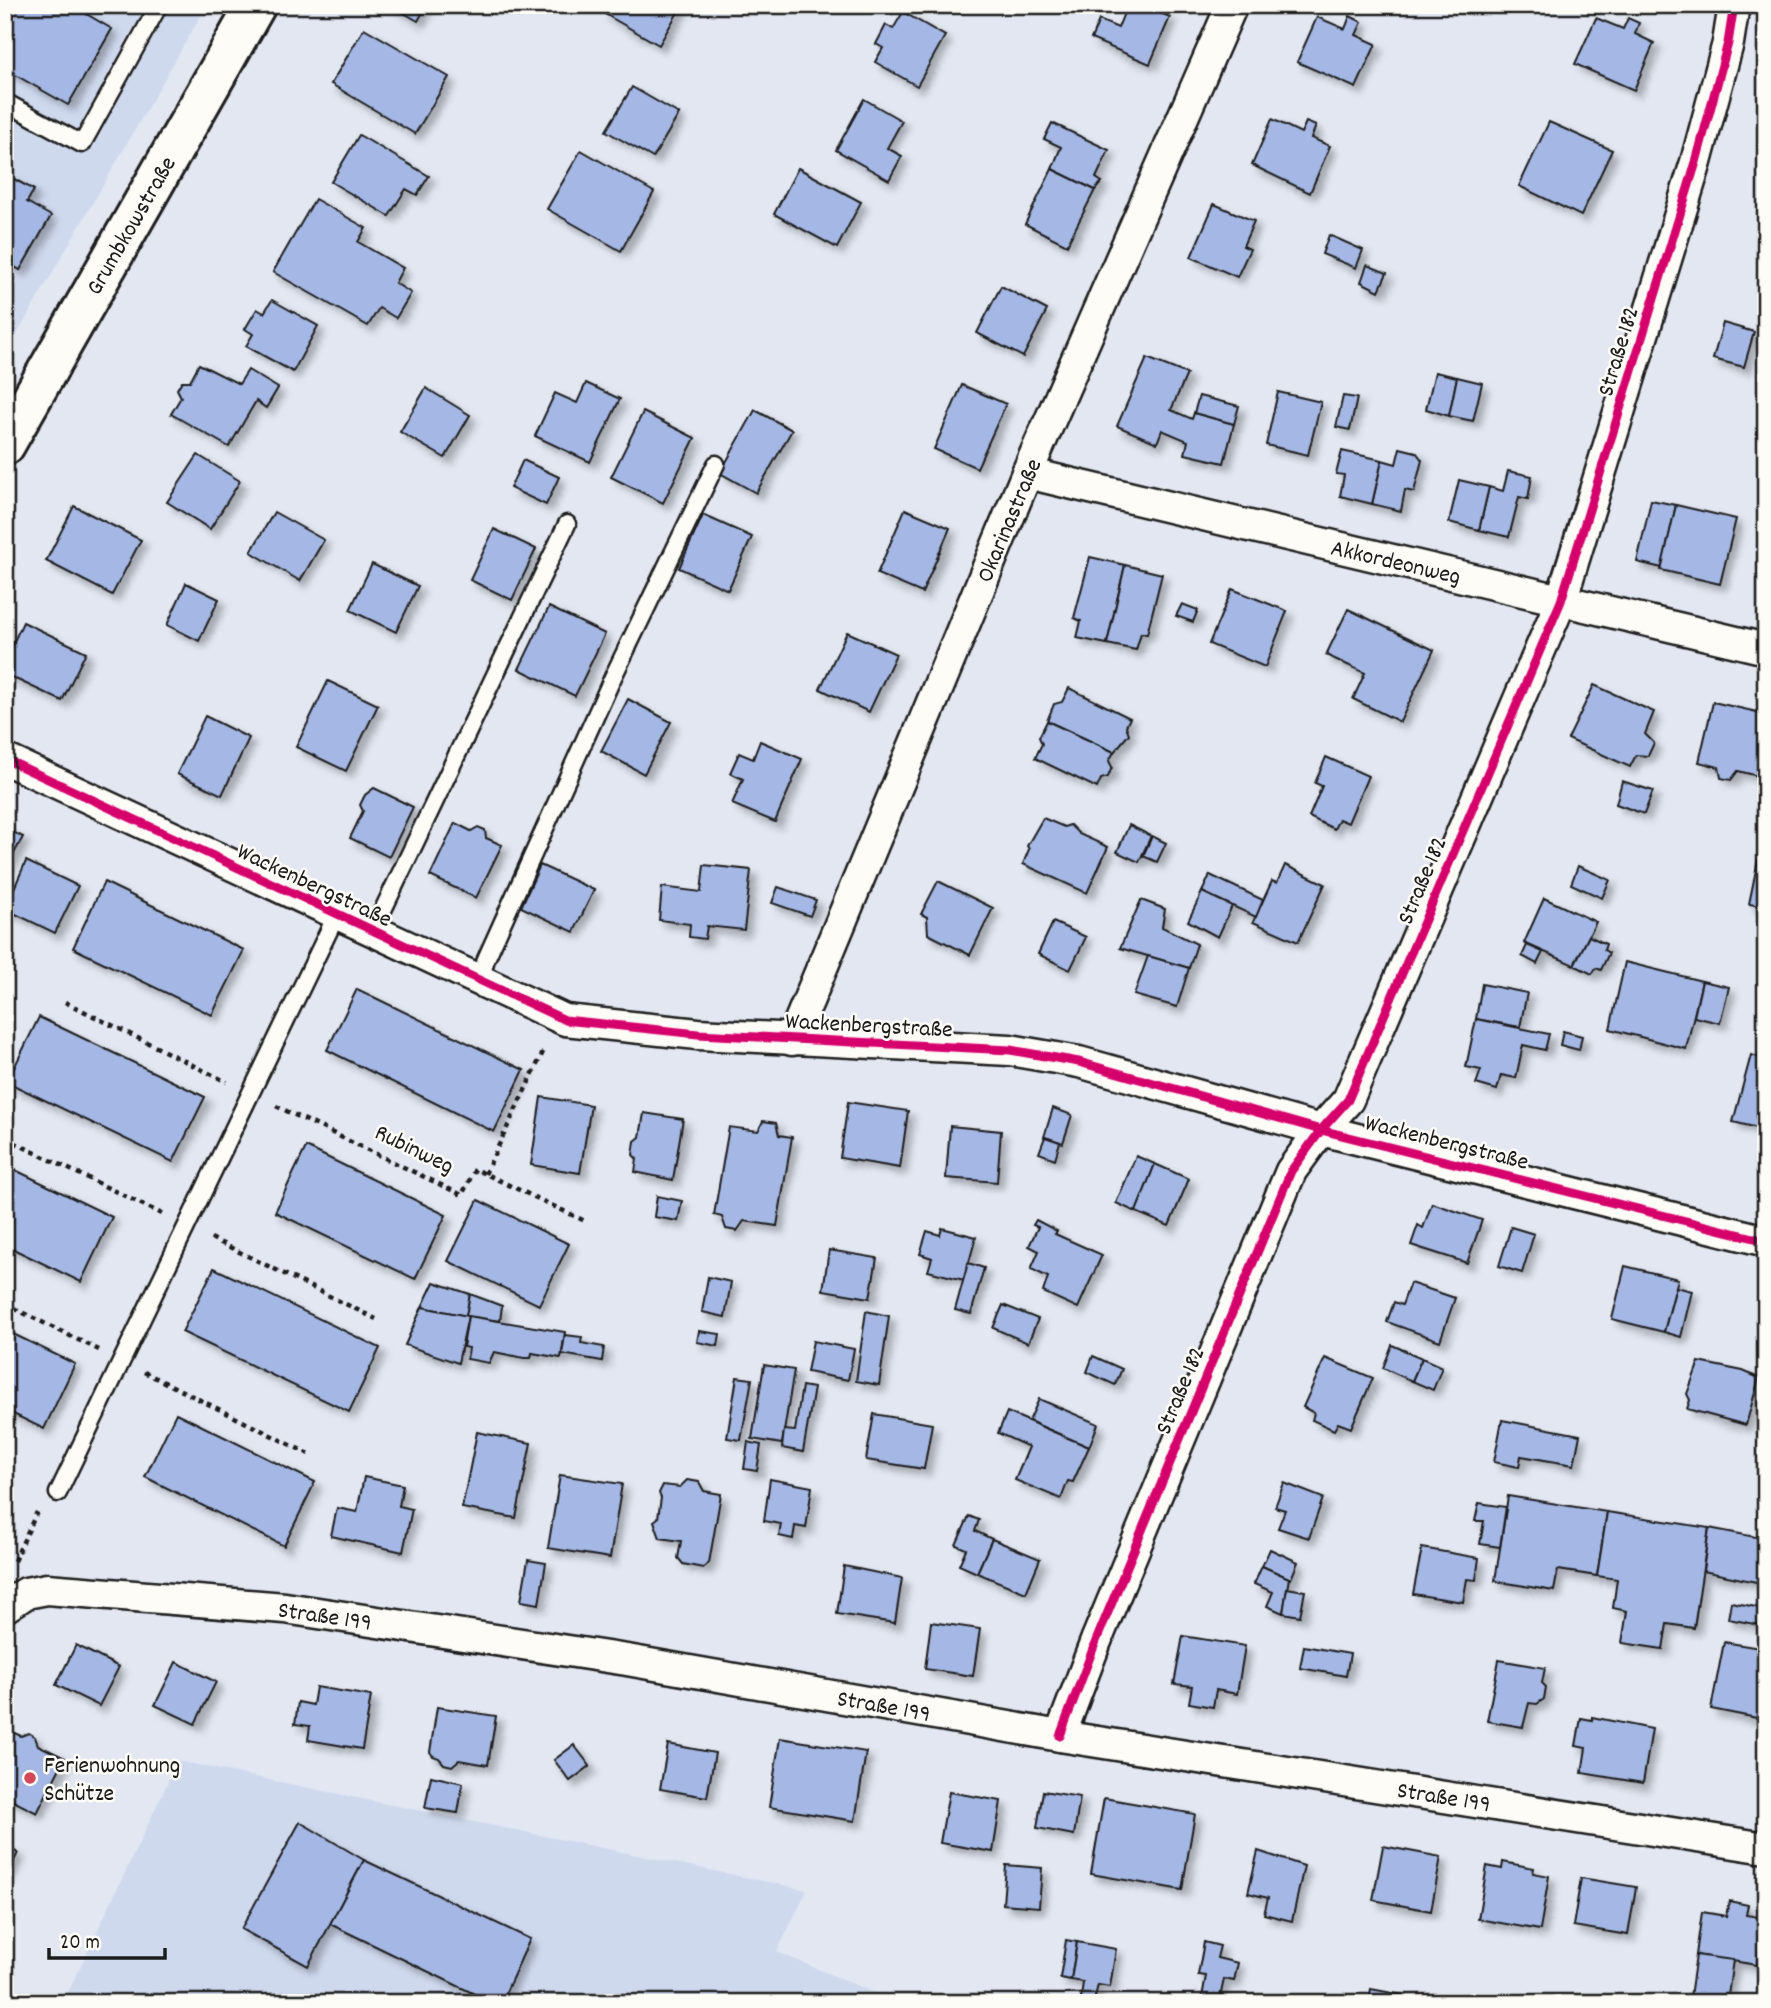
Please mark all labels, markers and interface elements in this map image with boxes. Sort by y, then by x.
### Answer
street label: Grumbkowstraße [79,151,186,302]
street label: Straße 182 [1590,303,1650,401]
street label: Okarinastraße [969,454,1052,588]
street label: Akkordeonweg [1327,532,1464,595]
street label: Straße 182 [1390,832,1457,930]
street label: Wackenbergstraße [231,836,397,938]
street label: Wackenbergstraße [784,1006,953,1048]
street label: Wackenbergstraße [1361,1107,1532,1181]
street label: Rubinweg [368,1117,459,1184]
street label: Straße 182 [1148,1342,1215,1440]
street label: Straße 199 [276,1595,374,1641]
street label: Straße 199 [834,1683,933,1733]
place label: Ferienwohnung Schütze [44,1750,180,1812]
marker: Ferienwohnung Schütze [22,1770,38,1786]
street label: Straße 199 [1394,1775,1493,1823]
scale bar [49,1917,164,1961]
text: 20 m [60,1929,100,1959]

